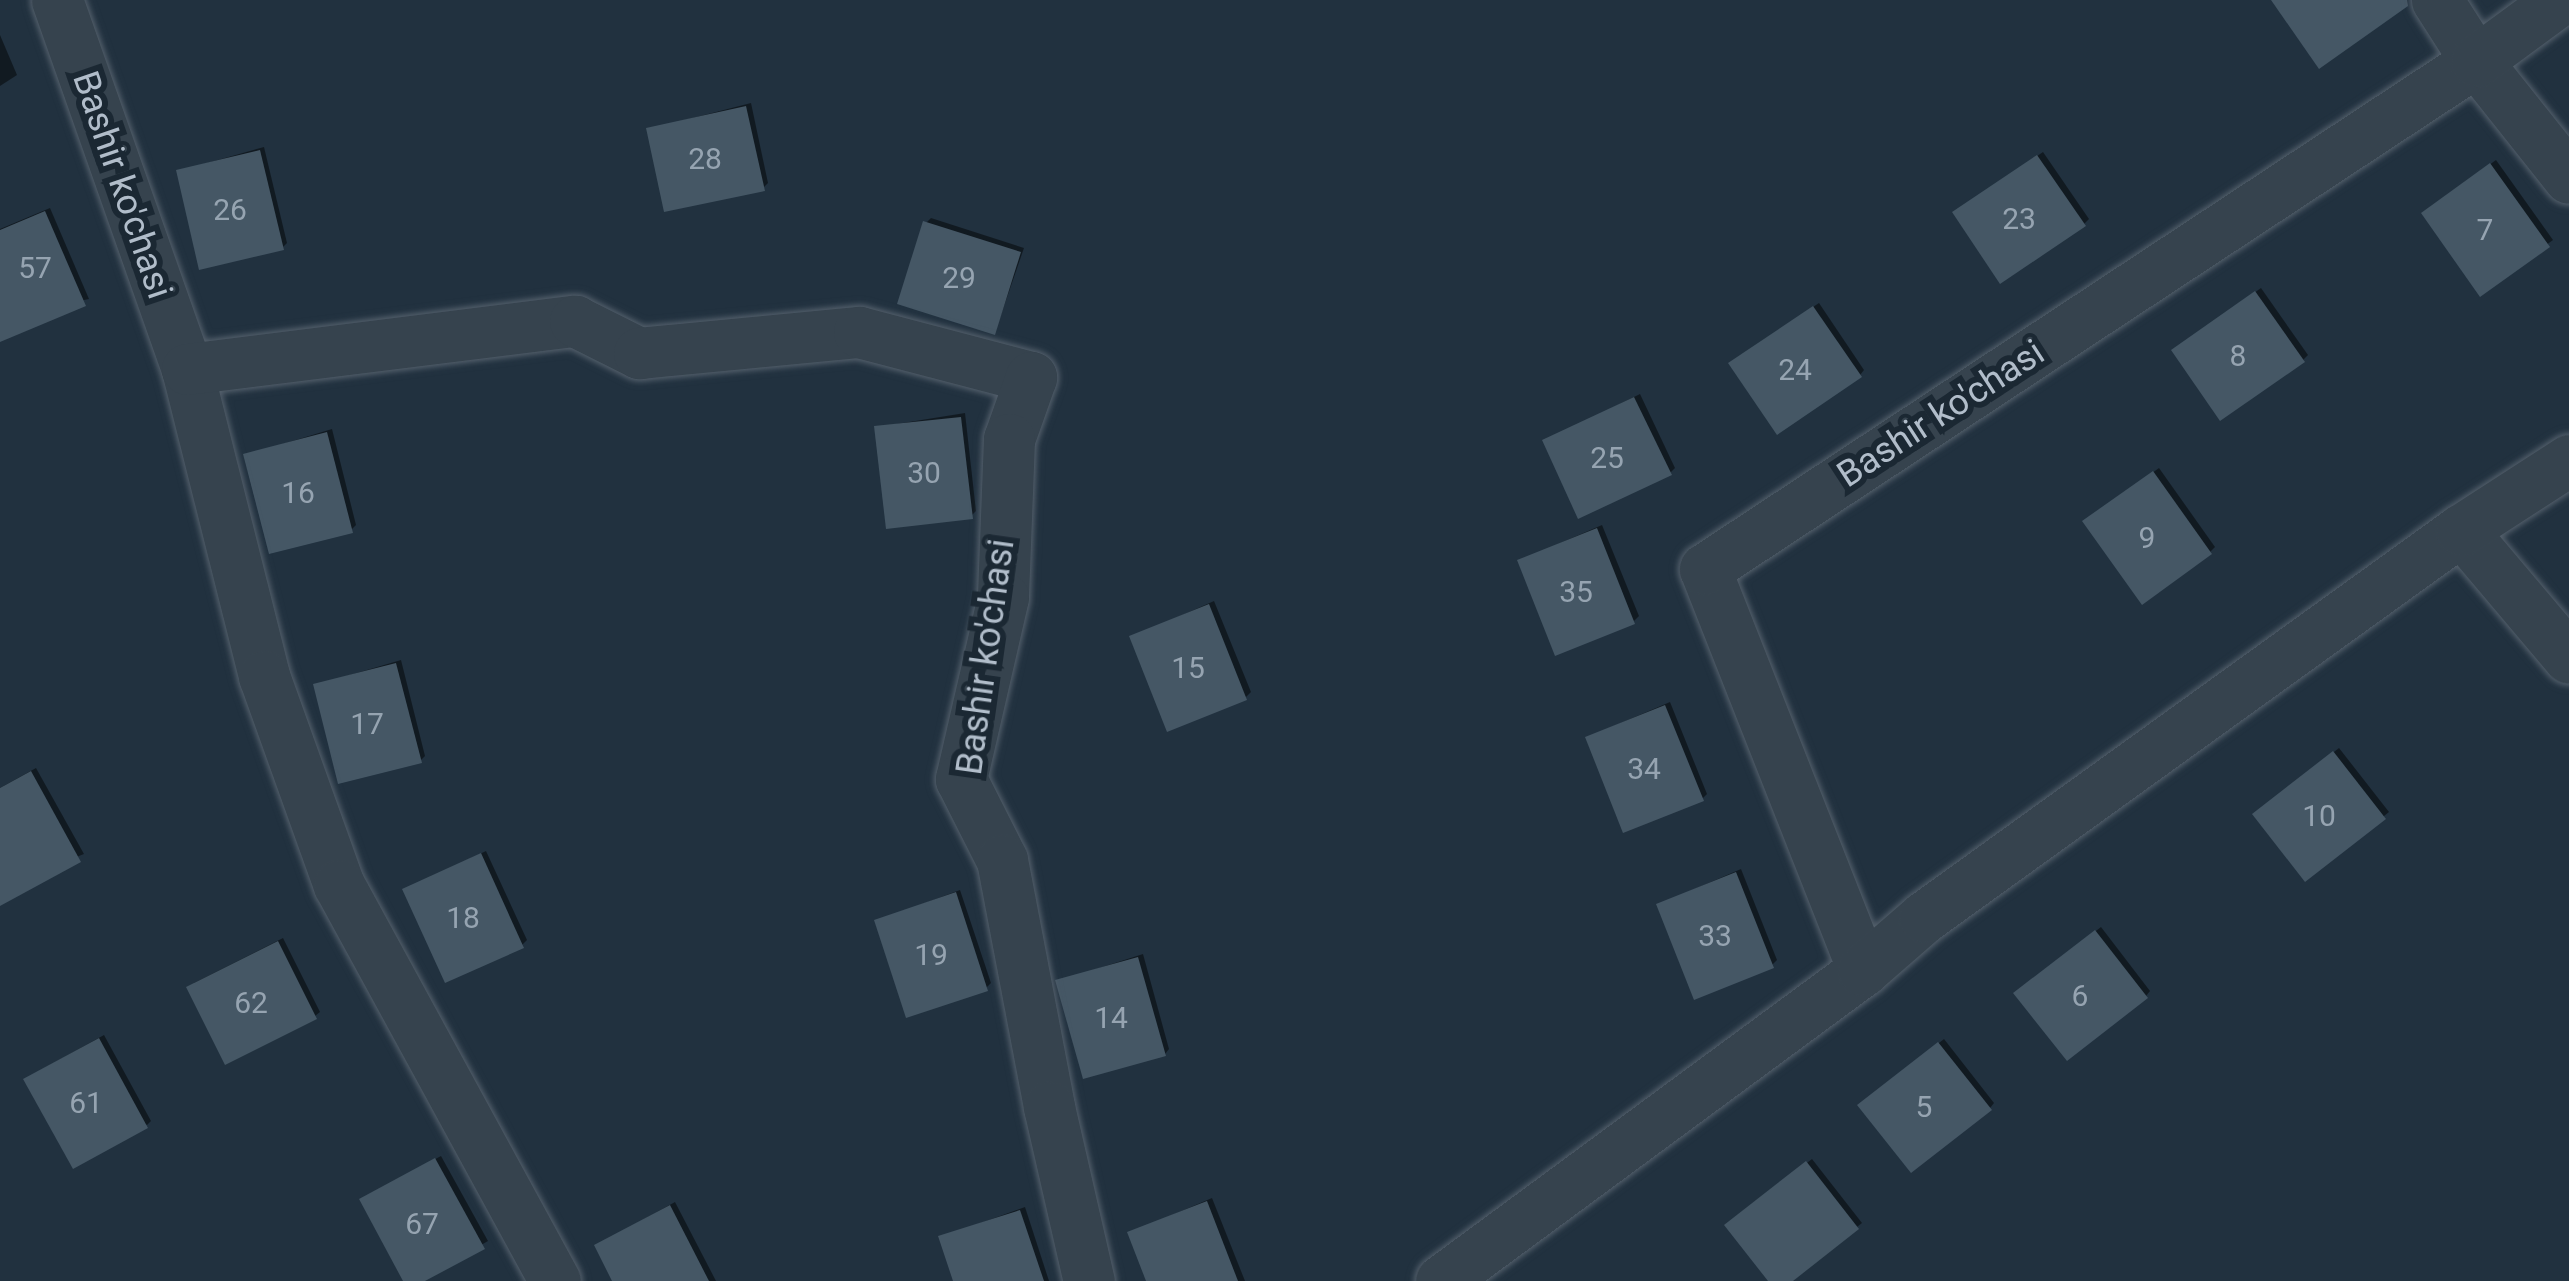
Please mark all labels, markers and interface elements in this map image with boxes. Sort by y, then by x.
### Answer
street label: Bashir ko'chasi [63,66,181,304]
house number: 28 [688,141,722,177]
house number: 26 [213,192,247,228]
house number: 23 [2002,201,2036,237]
house number: 7 [2477,212,2493,248]
house number: 57 [18,250,52,286]
house number: 29 [942,260,976,296]
street label: Bashir ko'chasi [1830,331,2052,497]
house number: 8 [2230,338,2246,374]
house number: 24 [1778,352,1812,388]
house number: 25 [1590,440,1624,476]
house number: 30 [907,455,941,491]
house number: 16 [281,475,315,511]
house number: 9 [2139,520,2155,556]
street label: Bashir ko'chasi [948,536,1024,778]
house number: 35 [1559,574,1593,610]
house number: 15 [1171,650,1205,686]
house number: 17 [350,706,384,742]
house number: 34 [1627,751,1661,787]
house number: 10 [2302,798,2336,834]
house number: 18 [446,900,480,936]
house number: 33 [1698,918,1732,954]
house number: 19 [914,937,948,973]
house number: 6 [2072,978,2088,1014]
house number: 62 [234,985,268,1021]
house number: 14 [1094,1000,1128,1036]
house number: 61 [69,1085,103,1121]
house number: 5 [1916,1089,1932,1125]
house number: 67 [405,1206,439,1242]

